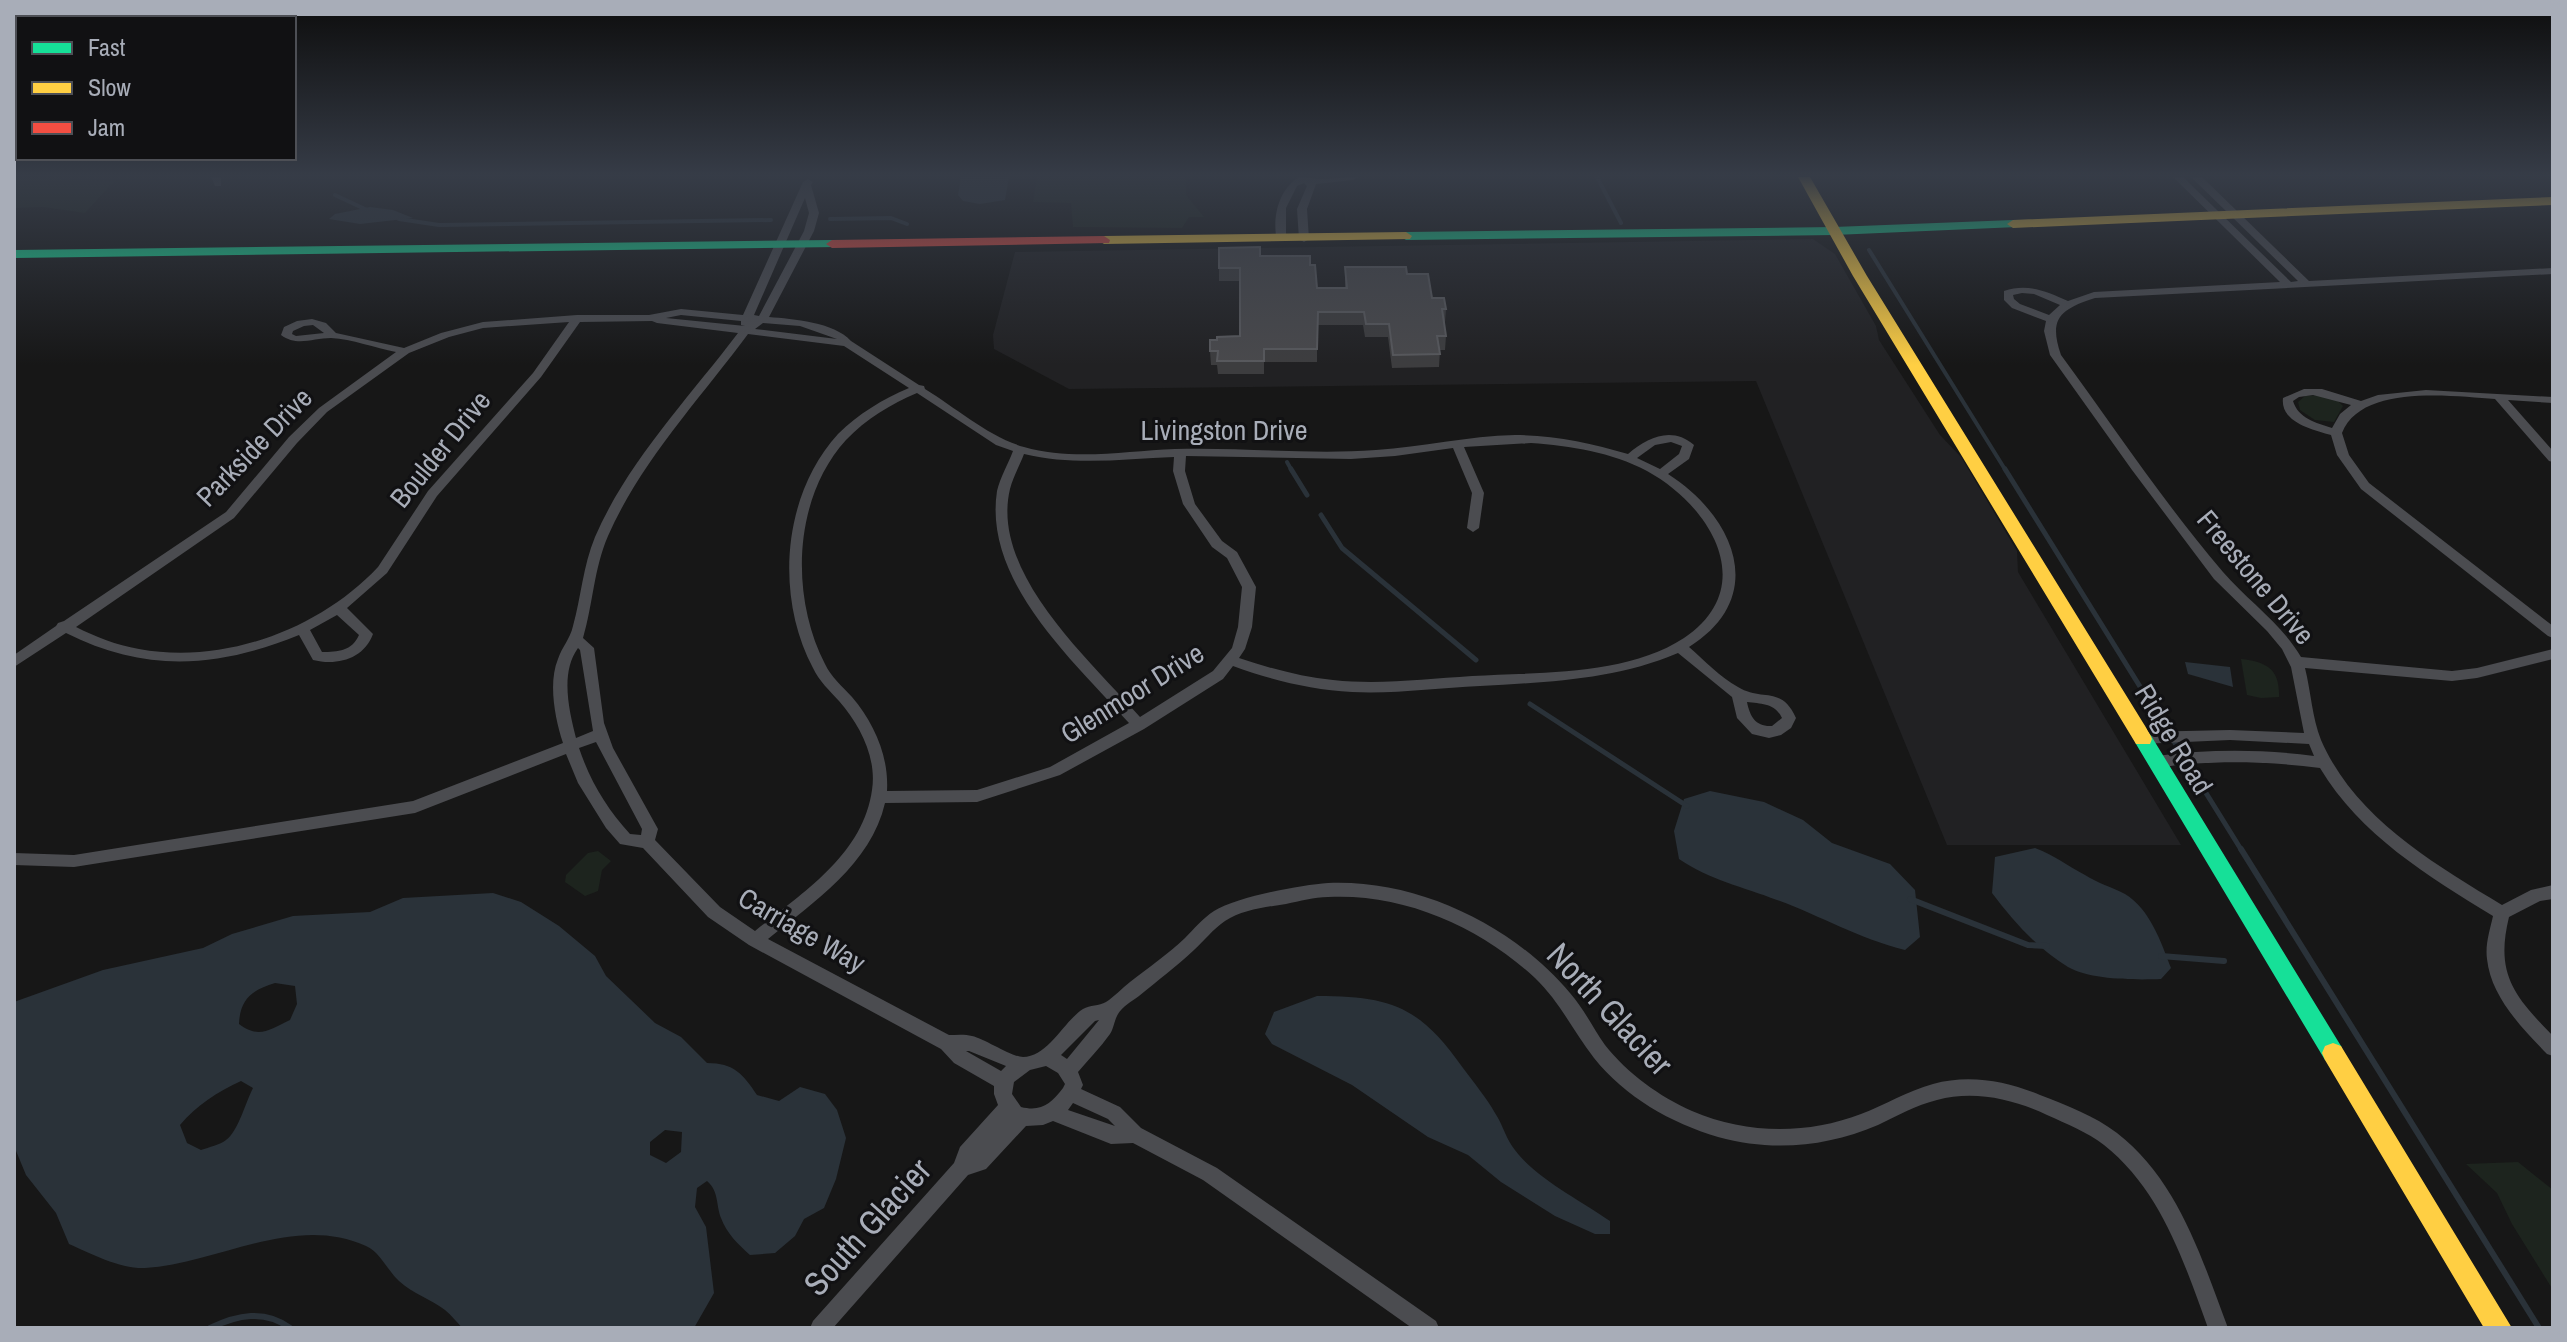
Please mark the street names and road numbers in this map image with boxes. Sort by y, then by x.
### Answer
street label: Parkside Drive [188,379,320,515]
street label: Boulder Drive [381,382,499,516]
street label: Livingston Drive [1140,411,1308,449]
street label: Freestone Drive [2189,502,2323,652]
street label: Glenmoor Drive [1053,634,1211,752]
street label: Ridge Road [2126,677,2222,801]
street label: Carriage Way [732,878,873,982]
street label: North Glacier [1537,933,1684,1086]
street label: South Glacier [793,1148,942,1306]

